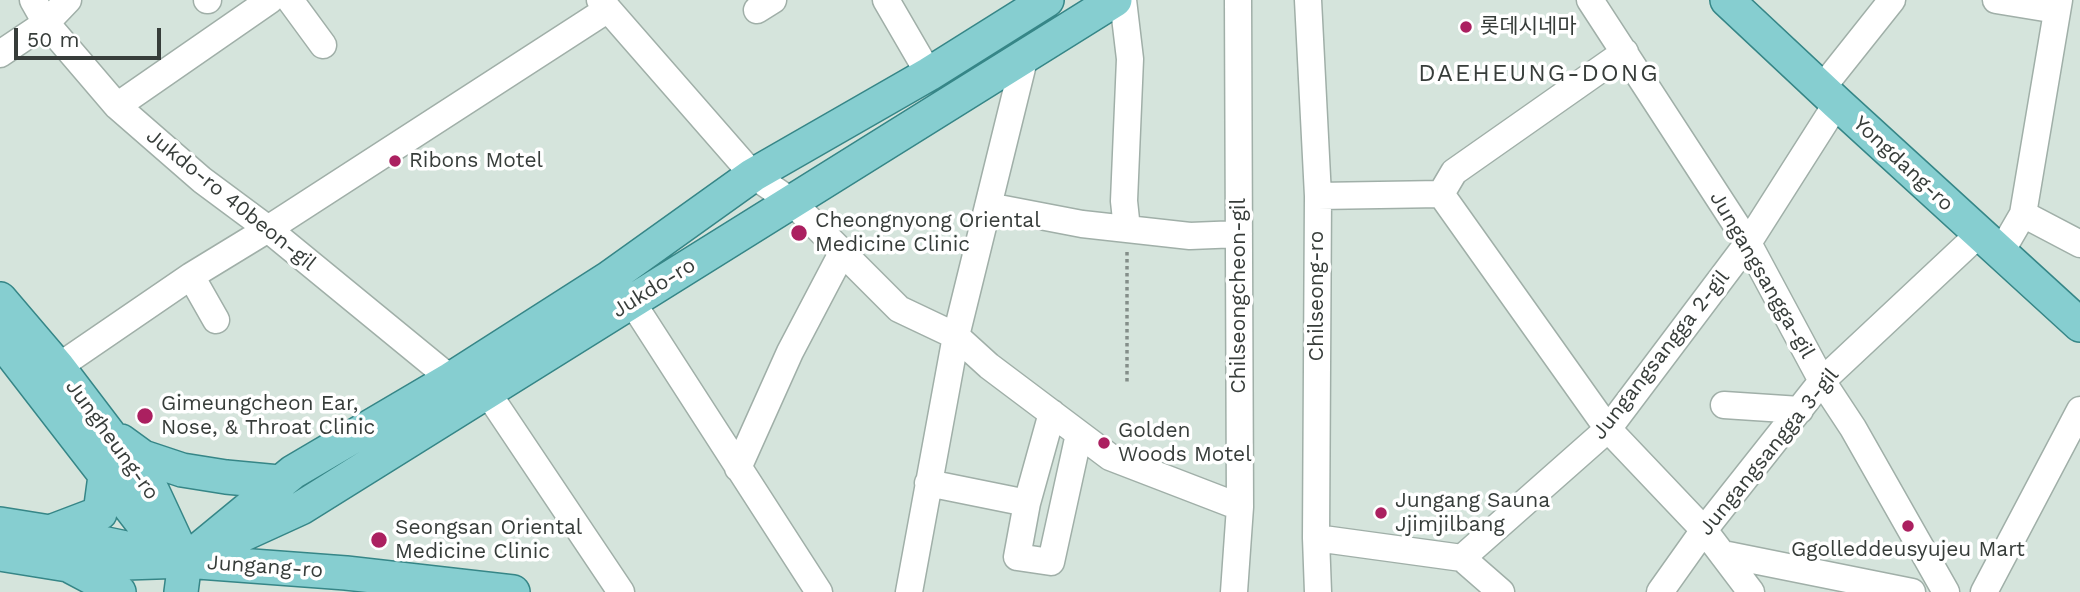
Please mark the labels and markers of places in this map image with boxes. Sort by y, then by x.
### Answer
place label: 롯데시네마 [1480,14,1577,40]
marker: 롯데시네마 [1458,19,1474,35]
place label: Ribons Motel [409,148,543,174]
marker: Ribons Motel [387,153,403,169]
place label: Cheongnyong Oriental Medicine Clinic [815,208,1041,258]
marker: Cheongnyong Oriental Medicine Clinic [789,223,809,243]
place label: Gimeungcheon Ear, Nose, & Throat Clinic [161,391,375,441]
marker: Gimeungcheon Ear, Nose, & Throat Clinic [135,406,155,426]
place label: Golden Woods Motel [1118,418,1252,468]
marker: Golden Woods Motel [1096,435,1112,451]
place label: Jungang Sauna Jjimjilbang [1395,488,1550,538]
marker: Jungang Sauna Jjimjilbang [1373,505,1389,521]
place label: Seongsan Oriental Medicine Clinic [395,515,582,565]
marker: Ggolleddeusyujeu Mart [1900,518,1916,534]
marker: Seongsan Oriental Medicine Clinic [369,530,389,550]
place label: Ggolleddeusyujeu Mart [1791,537,2025,563]

